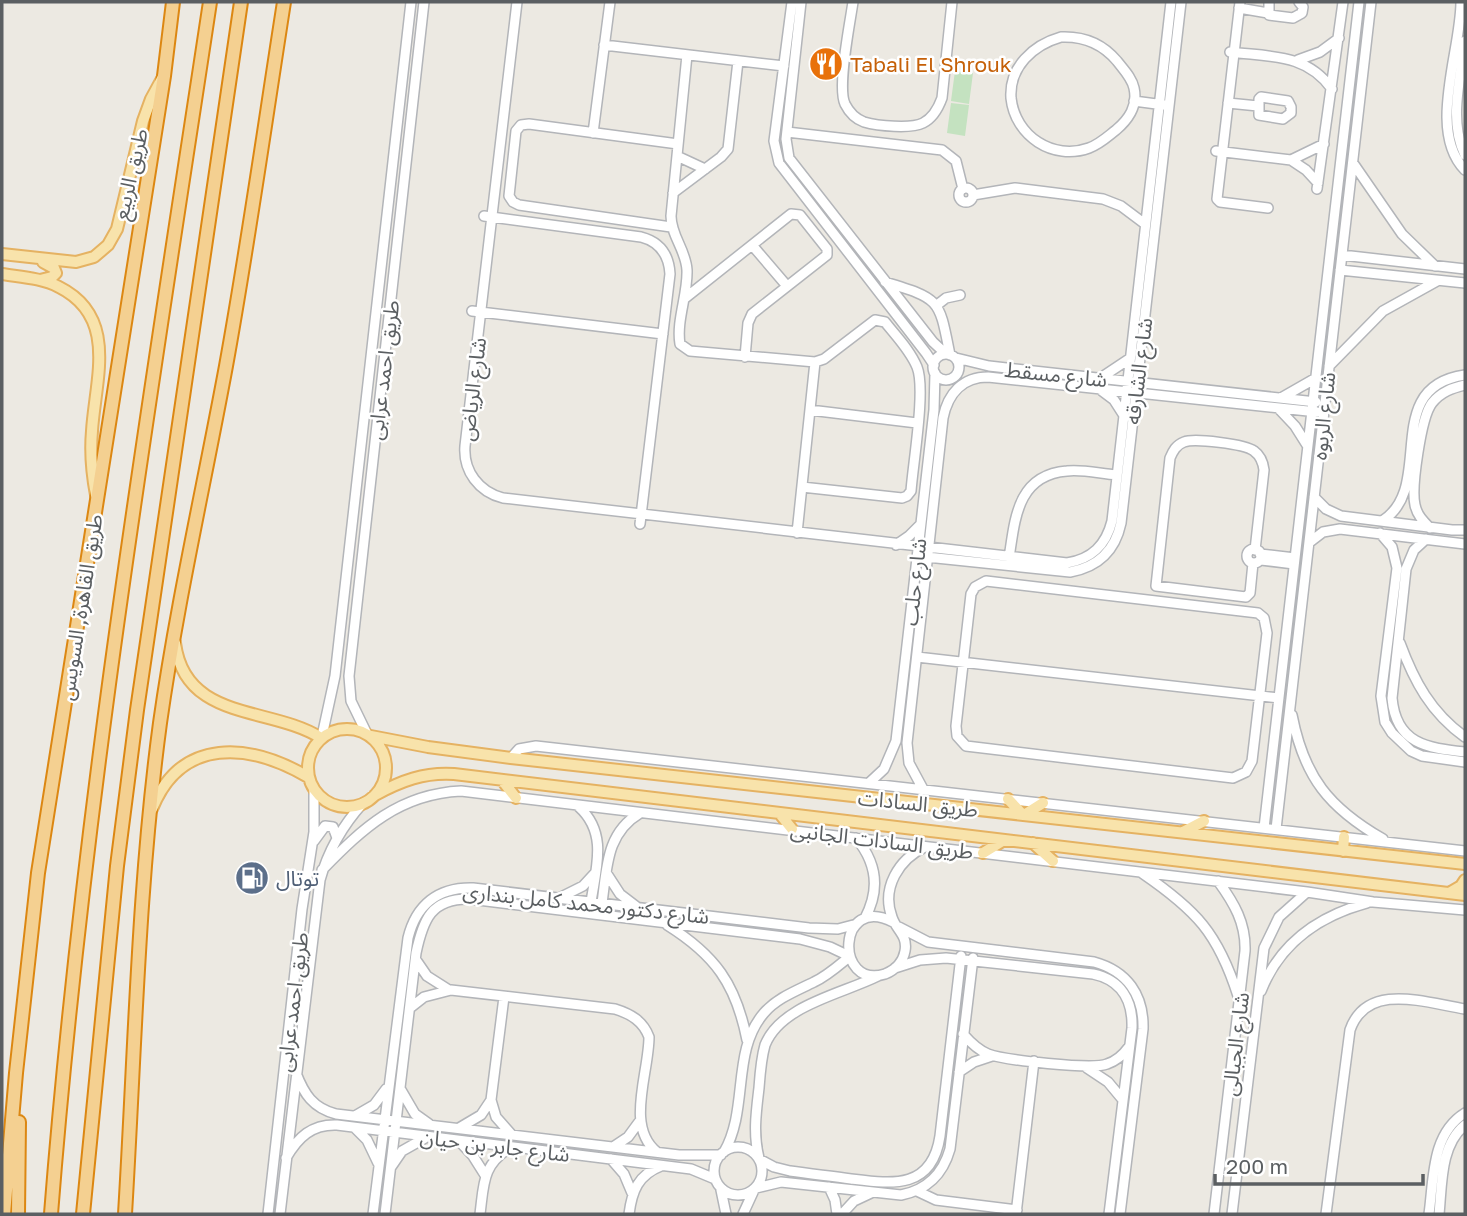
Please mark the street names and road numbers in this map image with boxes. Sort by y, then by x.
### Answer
street label: طريق الربيع [107,126,156,223]
street label: طريق احمد عرابى [362,299,405,442]
street label: شارع الشارقه [1119,316,1160,426]
street label: شارع الرياض [453,336,494,443]
street label: شارع مسقط [1003,356,1109,395]
street label: شارع الربوه [1305,371,1344,462]
street label: طريق القاهرة, السويس [52,512,109,702]
street label: شارع حلب [896,537,935,627]
street label: طريق السادات [857,784,979,823]
street label: طريق السادات الجانبى [789,816,975,865]
street label: شارع دكتور محمد كامل بندارى [461,877,710,932]
street label: طريق احمد عرابى [271,931,314,1074]
street label: شارع الجبالى [1216,991,1257,1098]
street label: شارع جابر بن حيان [418,1123,571,1170]

